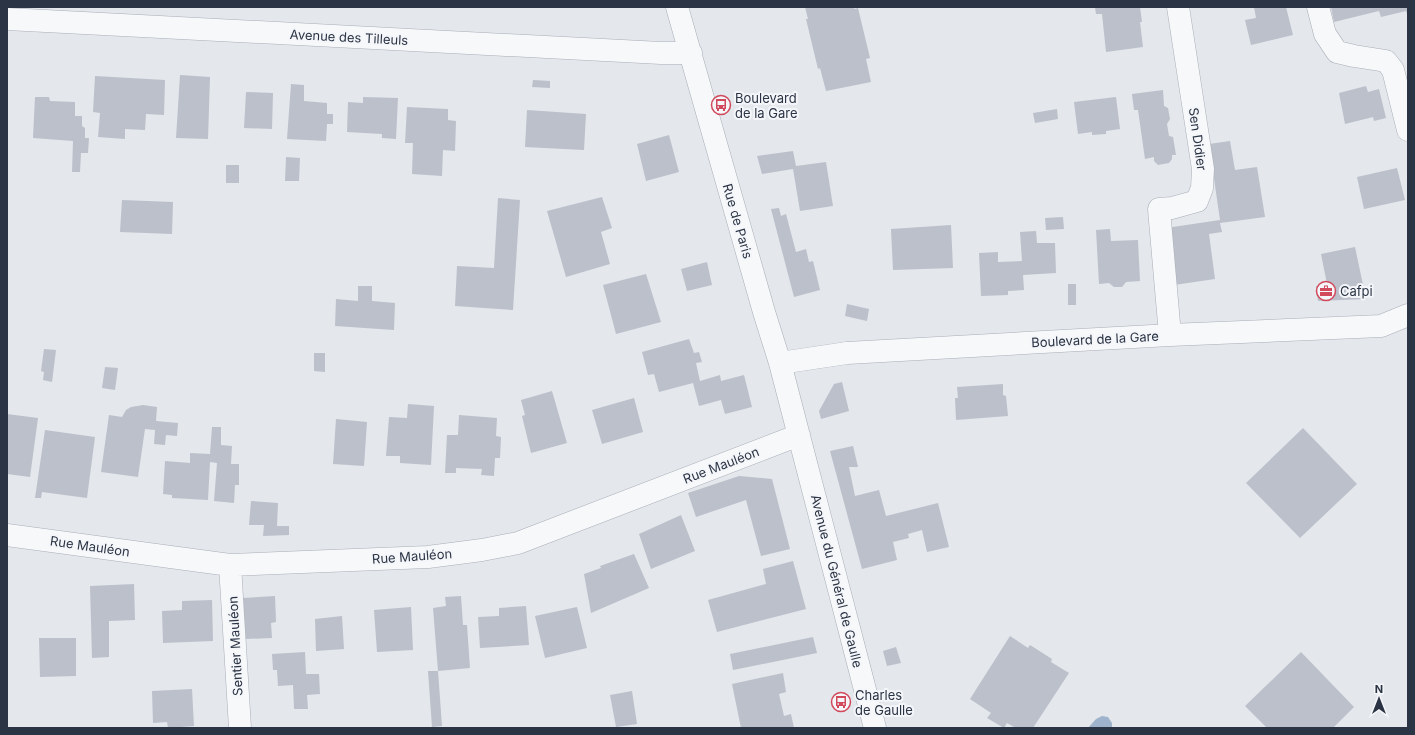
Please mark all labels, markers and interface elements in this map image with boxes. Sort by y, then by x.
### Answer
street label: Avenue des Tilleuls [289,26,409,48]
place label: Boulevard de la Gare [735,90,798,121]
bus stop icon: Boulevard de la Gare [710,94,732,116]
street label: Sen Didier [1186,107,1210,172]
street label: Rue de Paris [720,182,756,260]
office icon: Cafpi [1315,280,1337,302]
place label: Cafpi [1340,283,1373,299]
street label: Boulevard de la Gare [1031,328,1159,350]
street label: Rue Mauléon [681,443,761,487]
street label: Avenue du Général de Gaulle [808,493,866,669]
street label: Rue Mauléon [49,532,131,560]
street label: Rue Mauléon [371,545,453,567]
street label: Sentier Mauléon [224,596,246,696]
north arrow [1359,679,1399,719]
text: N [1375,682,1383,696]
place label: Charles de Gaulle [855,687,913,718]
bus stop icon: Charles de Gaulle [830,691,852,713]

